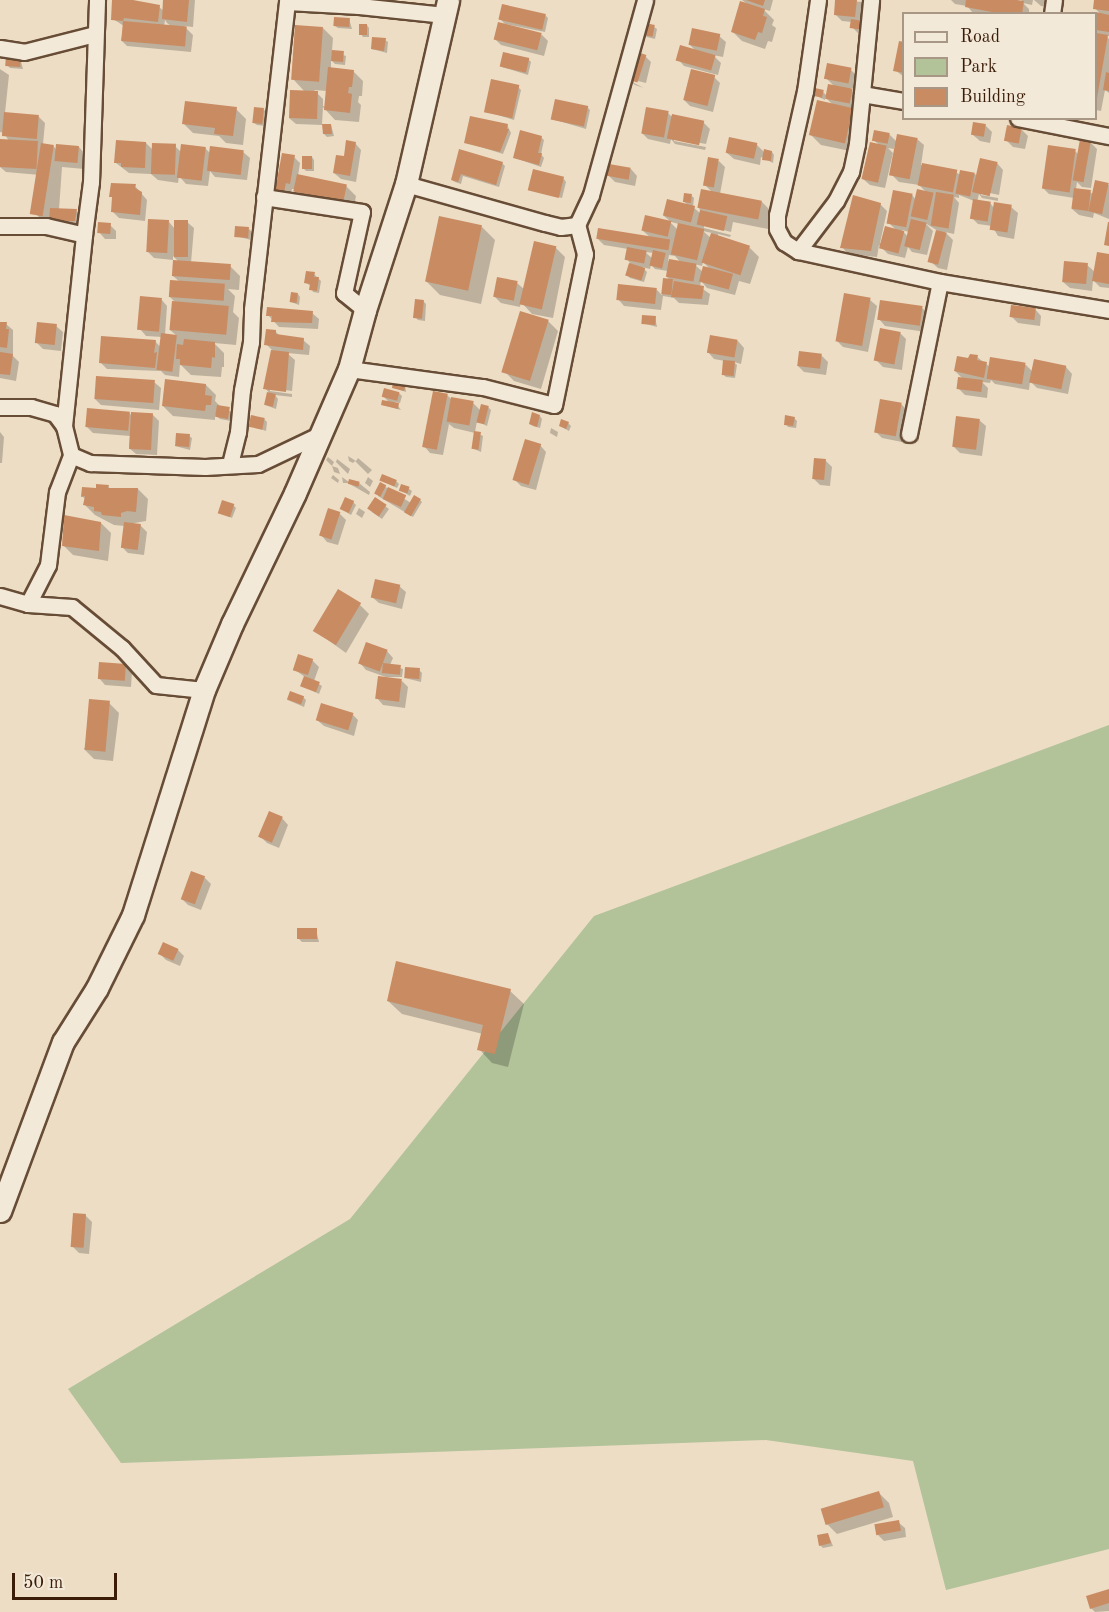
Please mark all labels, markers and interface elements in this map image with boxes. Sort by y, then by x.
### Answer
legend [902,12,1097,120]
text: Road [960,28,1000,46]
text: Park [960,58,997,76]
text: Building [960,88,1025,106]
scale bar [15,1561,120,1599]
text: 50 m [23,1574,63,1592]

